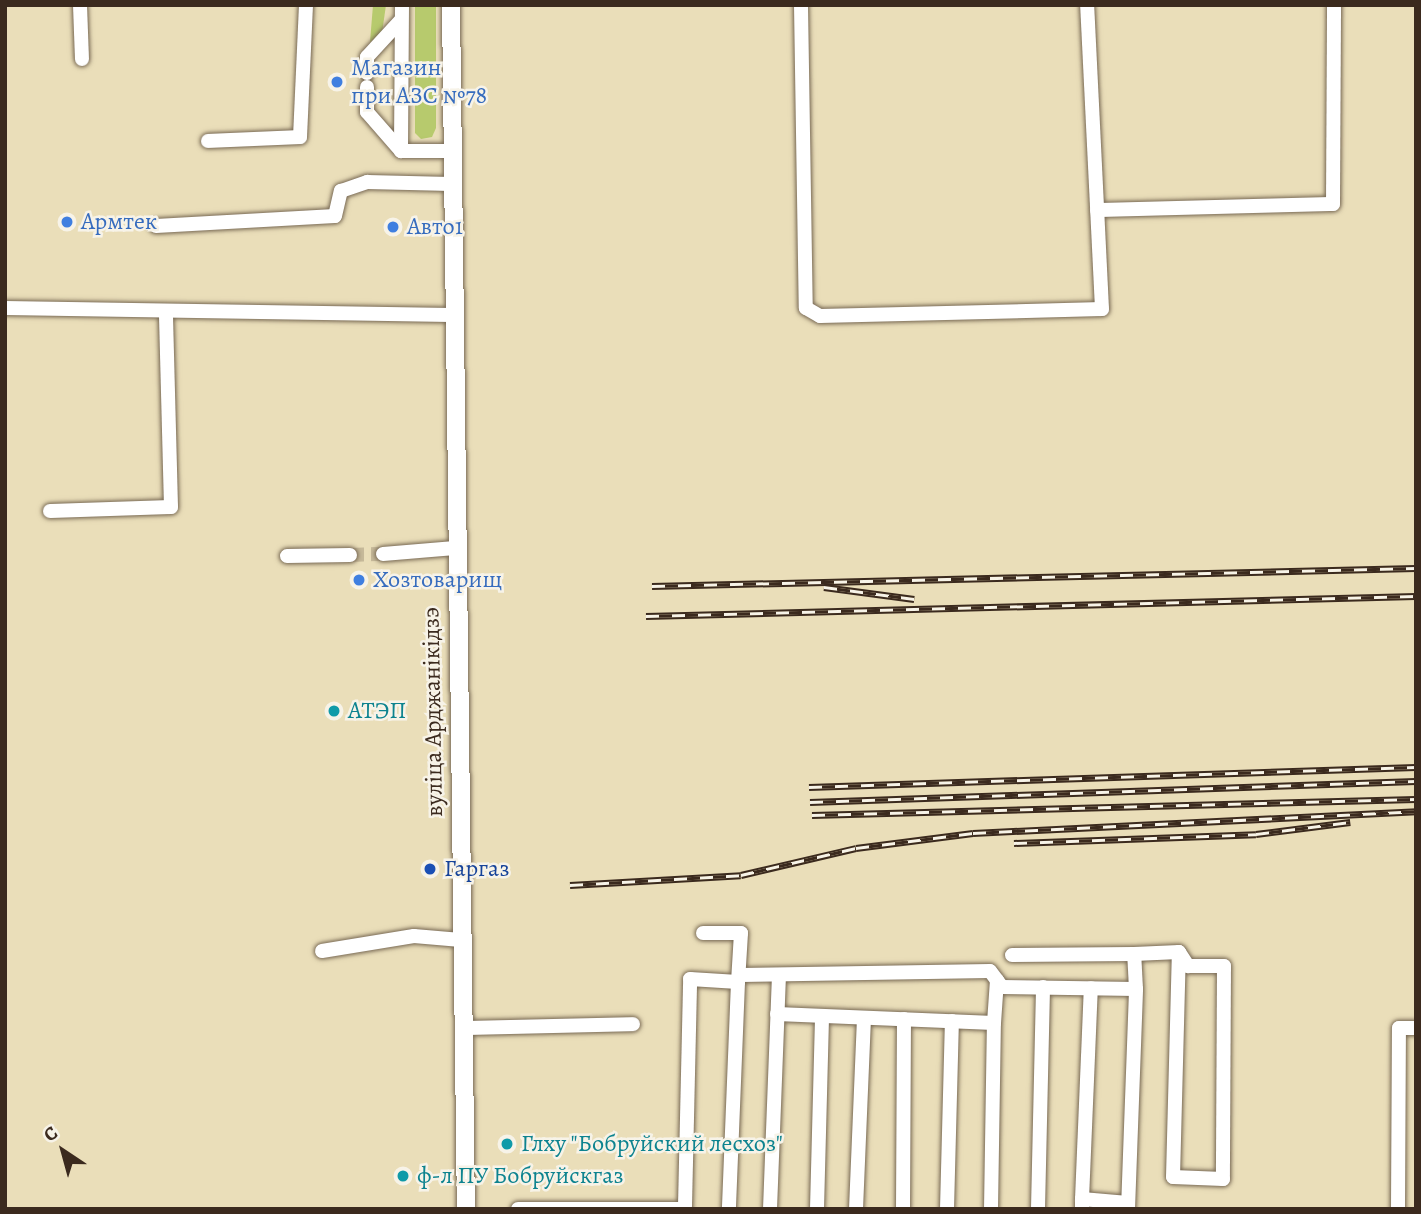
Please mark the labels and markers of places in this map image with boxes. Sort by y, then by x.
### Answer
place label: Магазин при АЗС №78 [351,54,487,110]
marker: Магазин при АЗС №78 [329,74,345,90]
place label: Армтек [81,208,157,236]
place label: Авто1 [407,213,463,241]
marker: Армтек [59,214,75,230]
marker: Авто1 [385,219,401,235]
place label: Хозтоварищ [373,566,502,594]
marker: Хозтоварищ [351,572,367,588]
place label: АТЭП [348,697,406,725]
marker: АТЭП [326,703,342,719]
place label: Гаргаз [444,855,509,883]
marker: Гаргаз [422,861,438,877]
place label: Глху "Бобруйский лесхоз" [521,1130,783,1158]
marker: Глху "Бобруйский лесхоз" [499,1136,515,1152]
place label: ф-л ПУ Бобруйскгаз [417,1162,623,1190]
marker: ф-л ПУ Бобруйскгаз [395,1168,411,1184]

